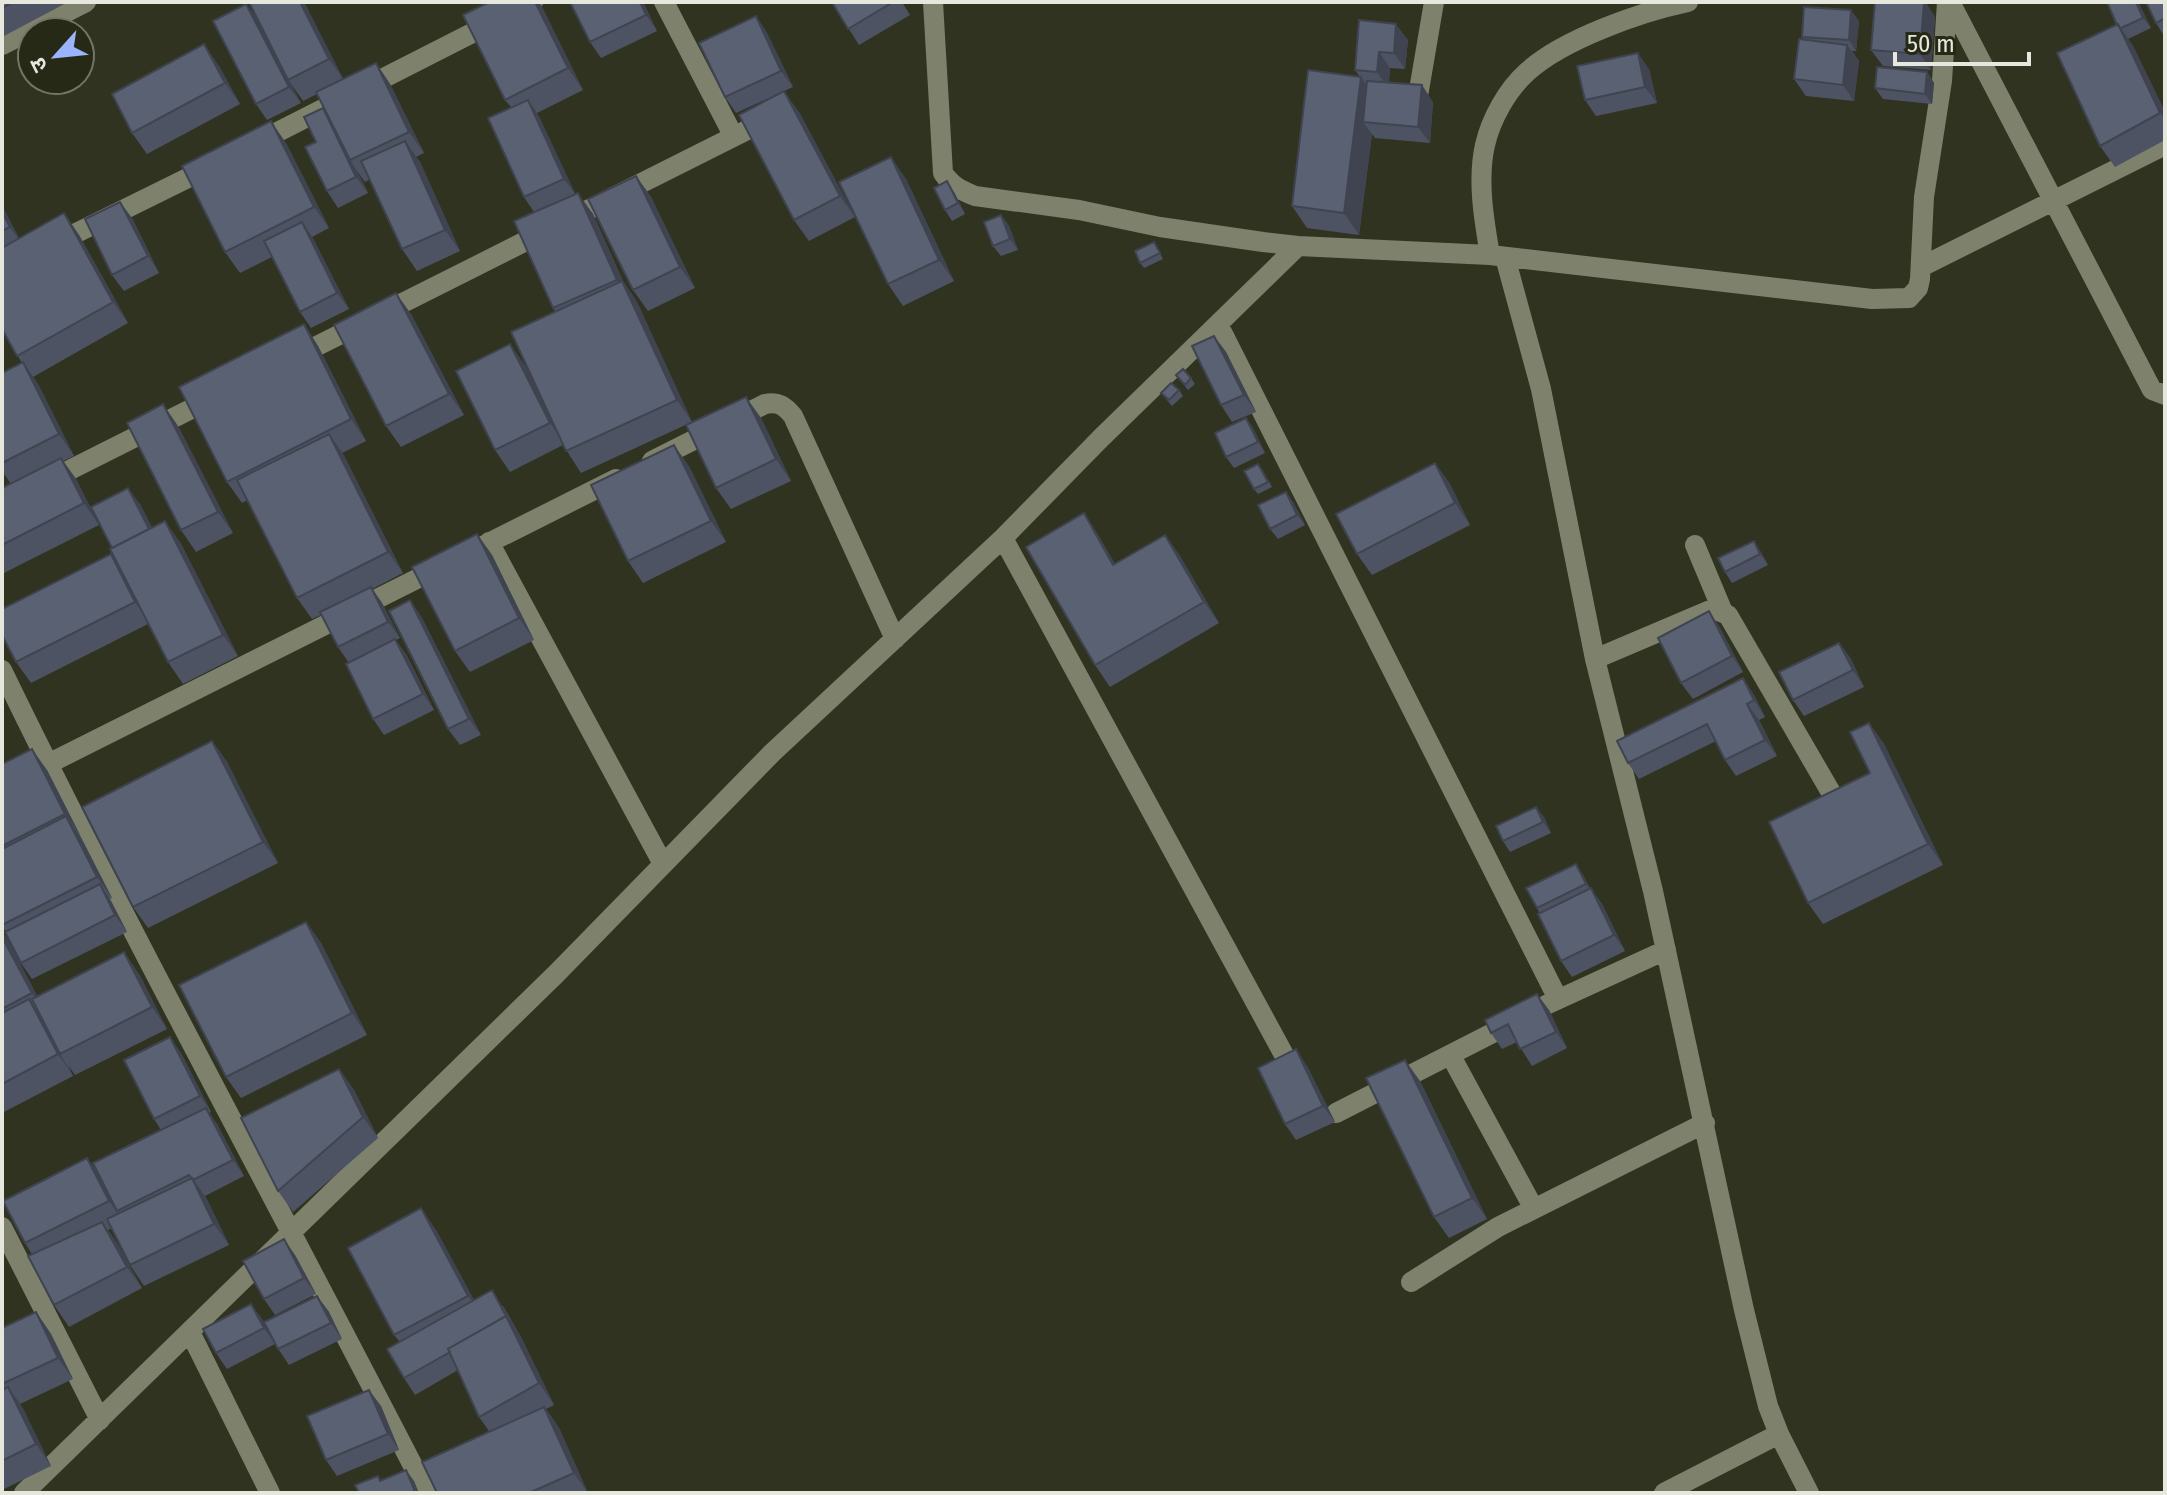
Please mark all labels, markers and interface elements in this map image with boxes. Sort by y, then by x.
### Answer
north arrow [16,16,96,96]
scale bar [1895,16,2029,66]
text: 50 m [1907,30,1955,58]
text: उ [23,52,54,77]

